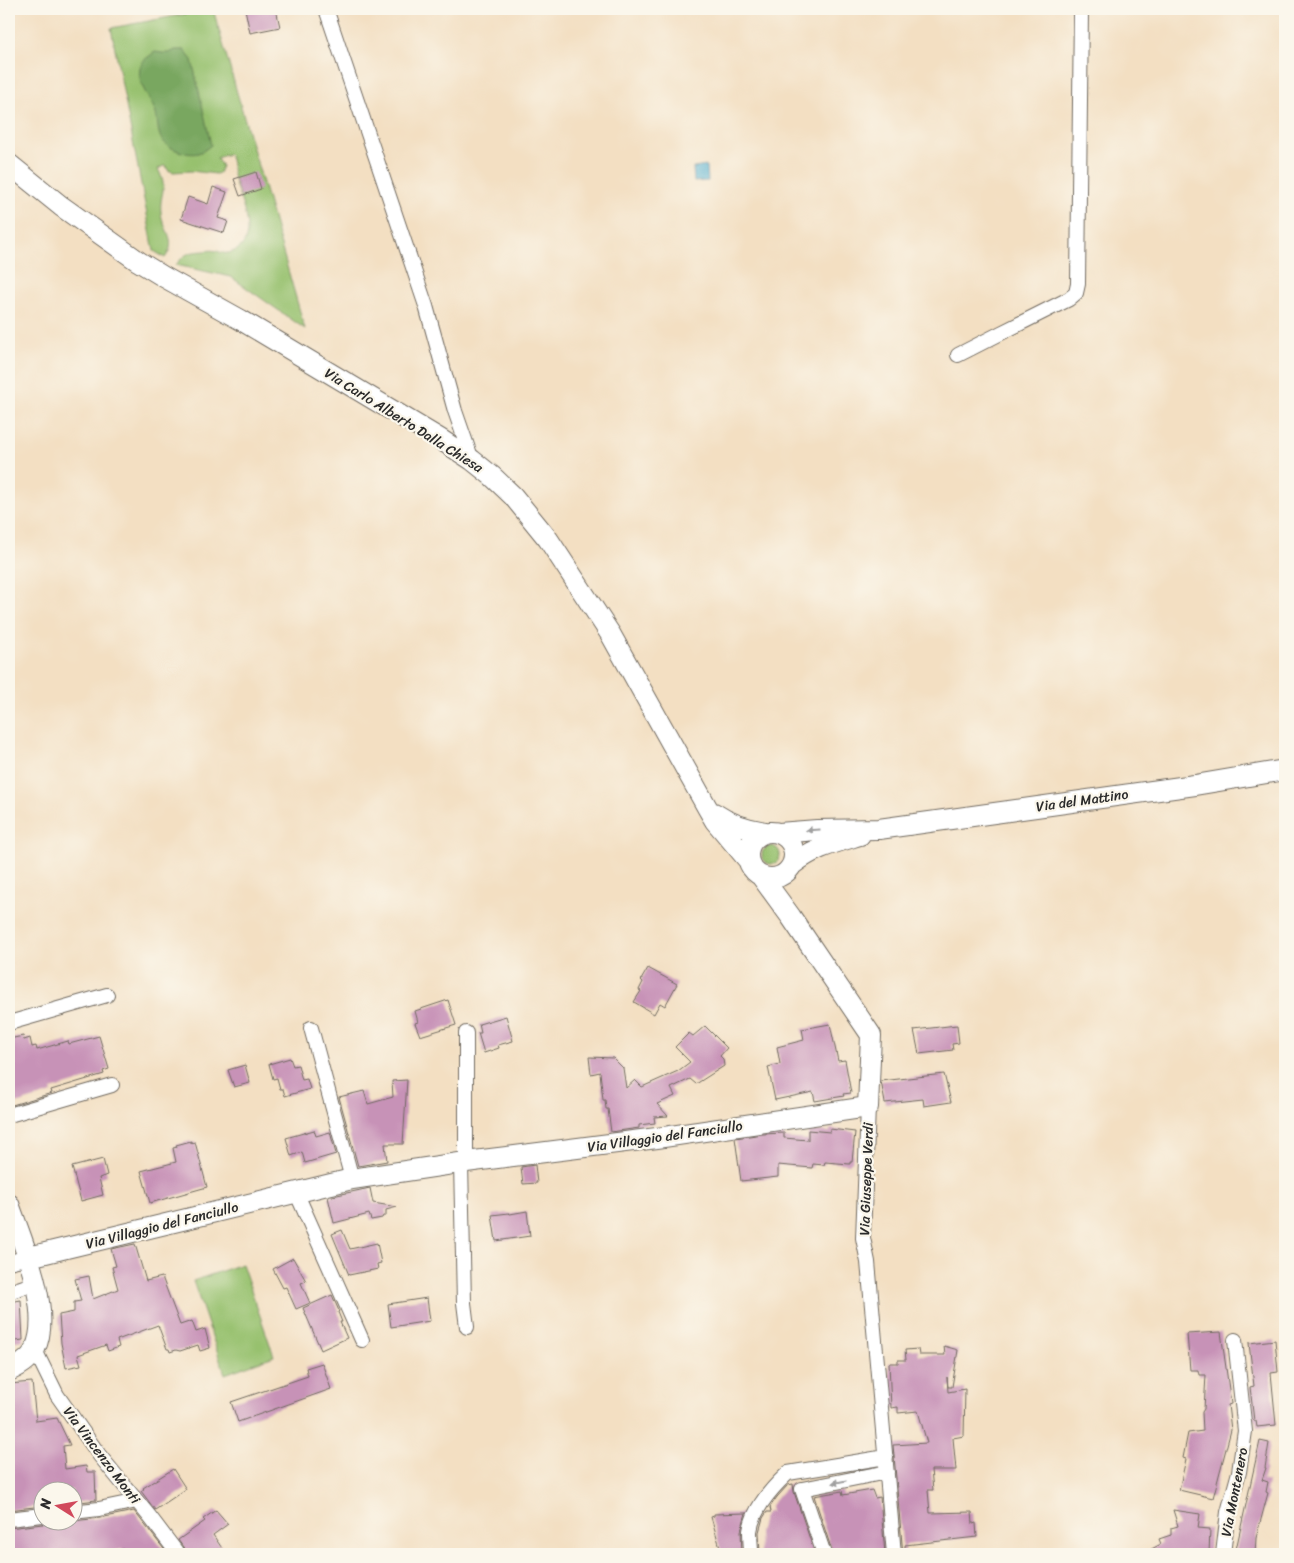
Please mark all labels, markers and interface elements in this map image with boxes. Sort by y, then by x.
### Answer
street label: Via Carlo Alberto Dalla Chiesa [319,361,489,480]
street label: Via del Mattino [1034,782,1130,819]
one-way arrow [804,826,820,834]
street label: Via Villaggio del Fanciullo [586,1113,744,1160]
street label: Via Giuseppe Verdi [852,1121,881,1236]
street label: Via Villaggio del Fanciullo [83,1194,241,1257]
street label: Via Vincenzo Monti [56,1401,148,1511]
street label: Via Montenero [1214,1445,1255,1539]
one-way arrow [831,1478,847,1486]
north arrow [32,1480,82,1530]
text: N [32,1496,59,1512]

